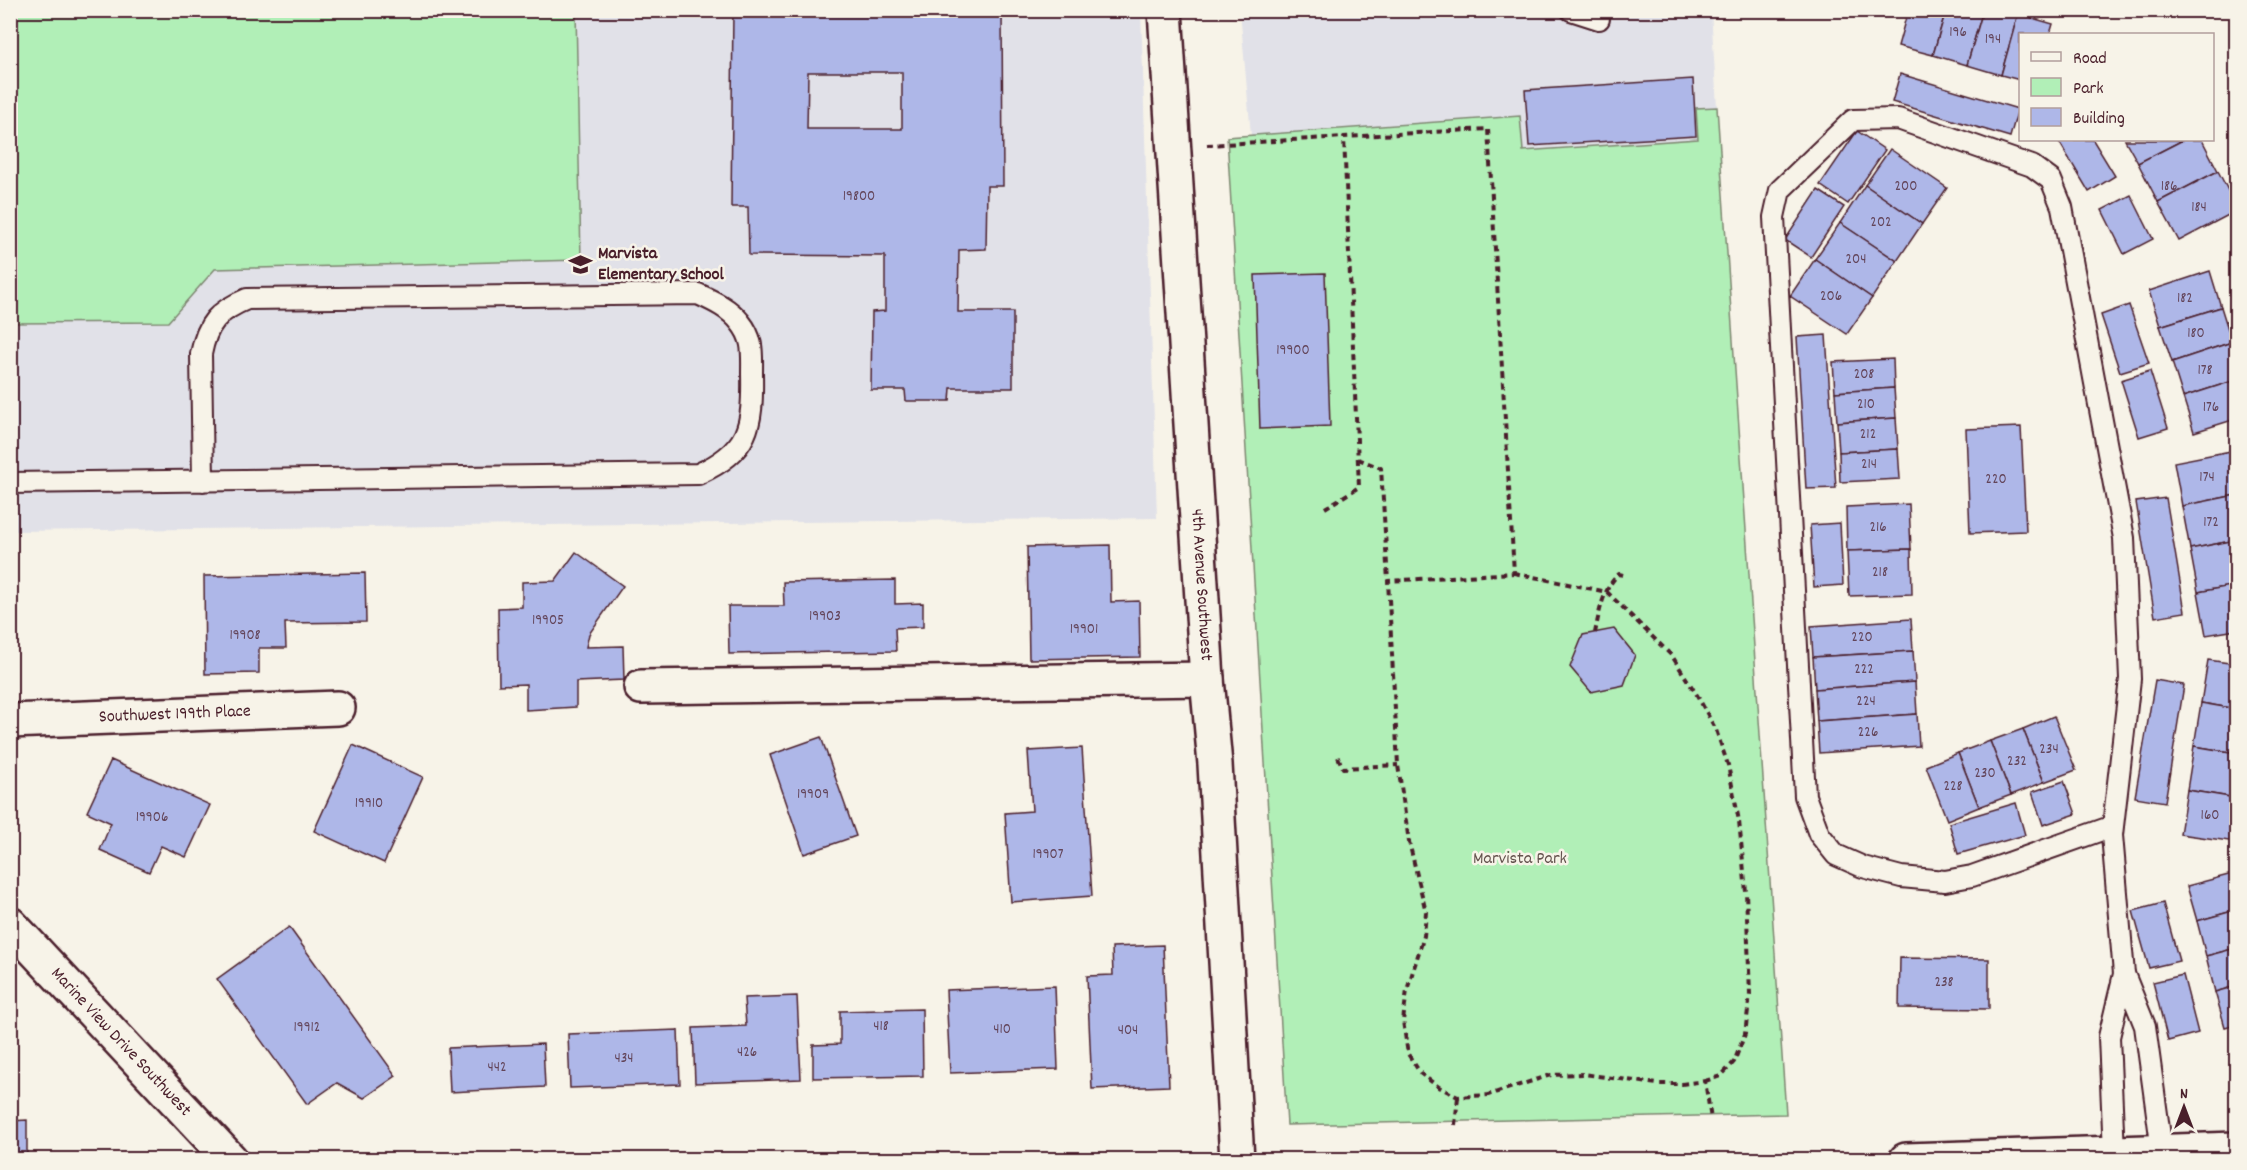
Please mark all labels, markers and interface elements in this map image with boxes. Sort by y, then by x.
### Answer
house number: 196 [1949,22,1967,44]
house number: 194 [1985,29,2001,51]
legend [2019,33,2214,141]
text: Road [2073,47,2107,72]
text: Park [2073,77,2104,102]
text: Building [2073,107,2125,132]
house number: 200 [1895,176,1917,198]
house number: 186 [2161,176,2177,198]
house number: 19800 [843,186,875,208]
house number: 184 [2191,197,2207,219]
house number: 202 [1870,212,1892,234]
place label: Marvista Elementary School [598,242,725,288]
house number: 204 [1846,249,1866,271]
school or university icon: Marvista Elementary School [567,251,593,277]
house number: 206 [1820,286,1842,308]
house number: 182 [2177,288,2193,310]
house number: 180 [2187,323,2205,345]
house number: 19900 [1276,340,1310,362]
house number: 178 [2197,360,2213,382]
house number: 208 [1854,364,1874,386]
house number: 210 [1857,394,1875,416]
house number: 176 [2203,397,2219,419]
house number: 212 [1860,424,1876,446]
house number: 214 [1861,454,1877,476]
house number: 174 [2199,467,2215,489]
house number: 220 [1985,469,2007,491]
street label: 4th Avenue Southwest [1184,508,1218,662]
house number: 172 [2203,512,2219,534]
house number: 216 [1869,517,1887,539]
house number: 218 [1872,562,1888,584]
house number: 19903 [809,606,841,628]
house number: 19905 [532,610,564,632]
house number: 19901 [1070,619,1098,641]
house number: 19908 [229,625,261,647]
house number: 220 [1851,627,1873,649]
house number: 222 [1854,659,1874,681]
house number: 224 [1856,691,1876,713]
street label: Southwest 199th Place [98,699,251,730]
house number: 226 [1858,722,1878,744]
house number: 234 [2039,739,2059,761]
house number: 232 [2007,751,2027,773]
house number: 230 [1974,763,1996,785]
house number: 228 [1943,776,1963,798]
house number: 19909 [797,784,829,806]
house number: 19910 [355,793,383,815]
house number: 160 [2201,805,2219,827]
house number: 19906 [136,807,168,829]
house number: 19907 [1033,844,1064,866]
park label: Marvista Park [1473,847,1567,872]
street label: Marine View Drive Southwest [45,962,197,1123]
house number: 238 [1934,972,1954,994]
house number: 418 [873,1016,889,1038]
house number: 19912 [294,1017,320,1039]
house number: 410 [993,1019,1011,1041]
house number: 404 [1118,1020,1138,1042]
house number: 426 [737,1042,757,1064]
house number: 434 [614,1048,634,1070]
house number: 442 [487,1057,507,1079]
north arrow [2154,1077,2214,1137]
text: N [2180,1083,2188,1106]

